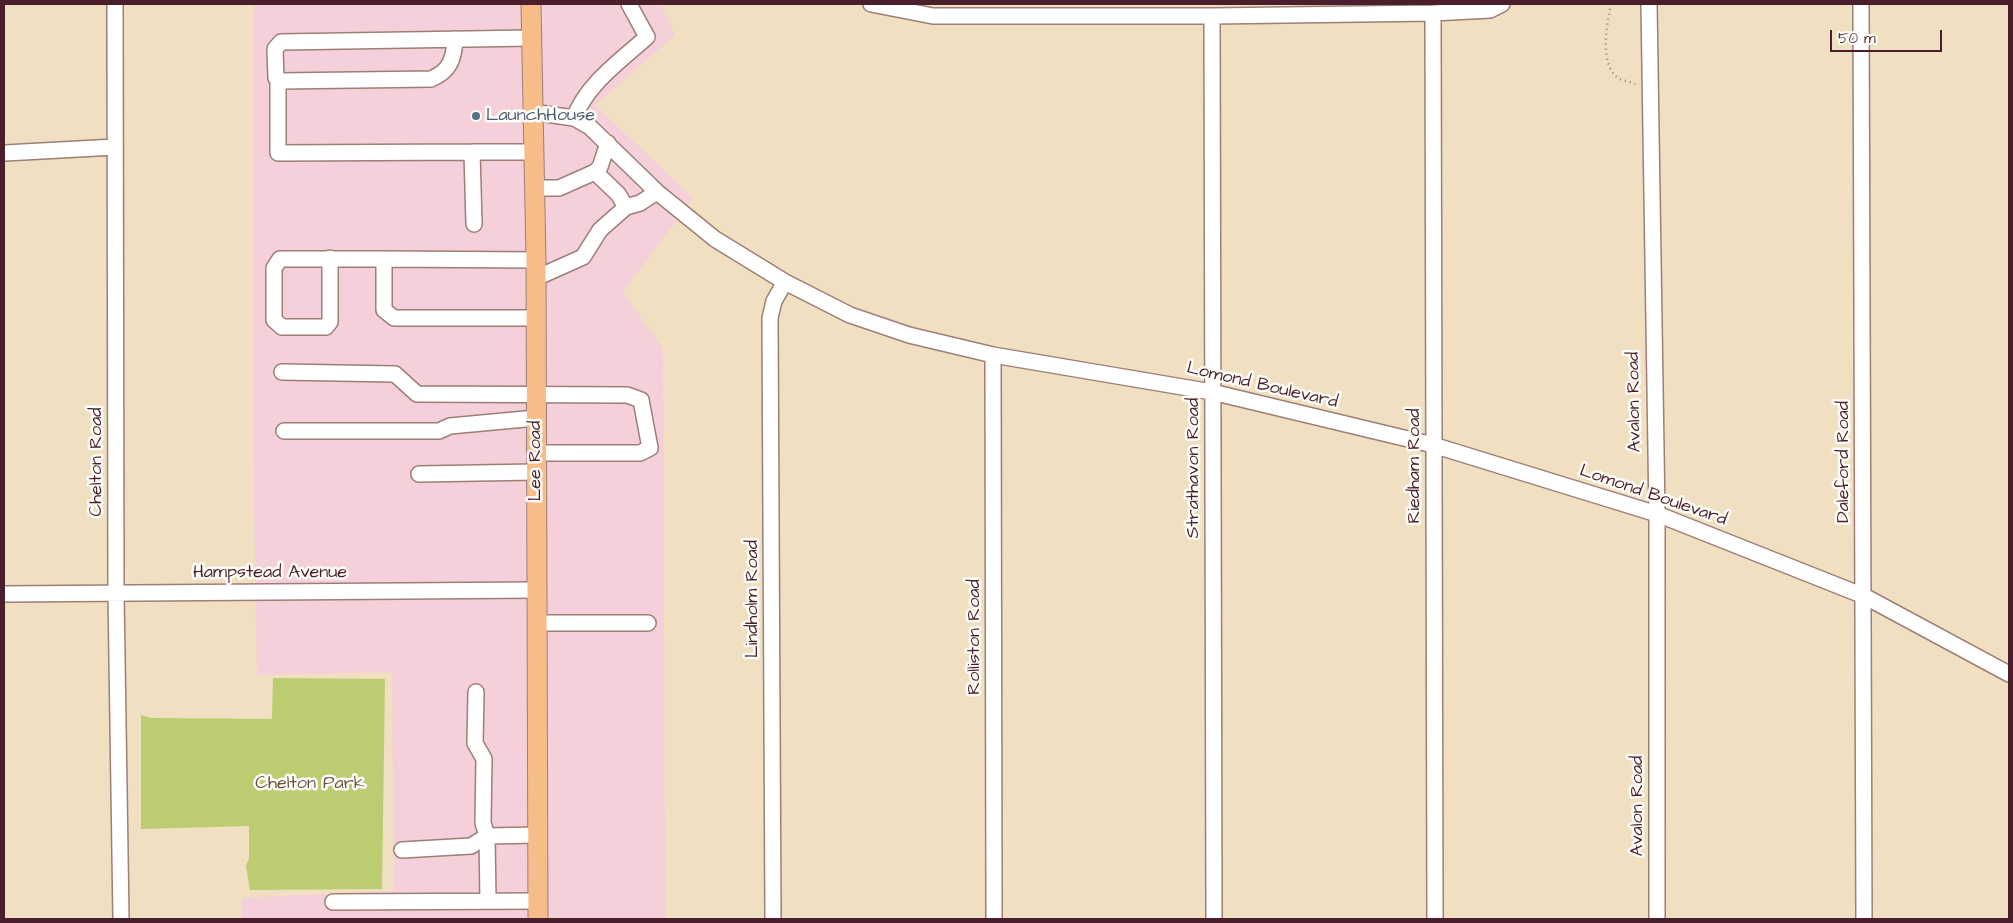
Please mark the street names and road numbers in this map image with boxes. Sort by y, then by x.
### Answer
street label: Avalon Road [1623,352,1647,452]
street label: Lomond Boulevard [1184,358,1340,414]
street label: Strathavon Road [1183,398,1205,538]
street label: Daleford Road [1833,401,1855,523]
street label: Chelton Road [86,407,108,517]
street label: Riedham Road [1404,408,1426,524]
street label: Lee Road [525,421,547,501]
street label: Lomond Boulevard [1576,461,1730,531]
street label: Lindholm Road [742,540,764,658]
street label: Hampstead Avenue [193,562,347,584]
street label: Rolliston Road [964,579,986,695]
street label: Avalon Road [1627,756,1649,856]

